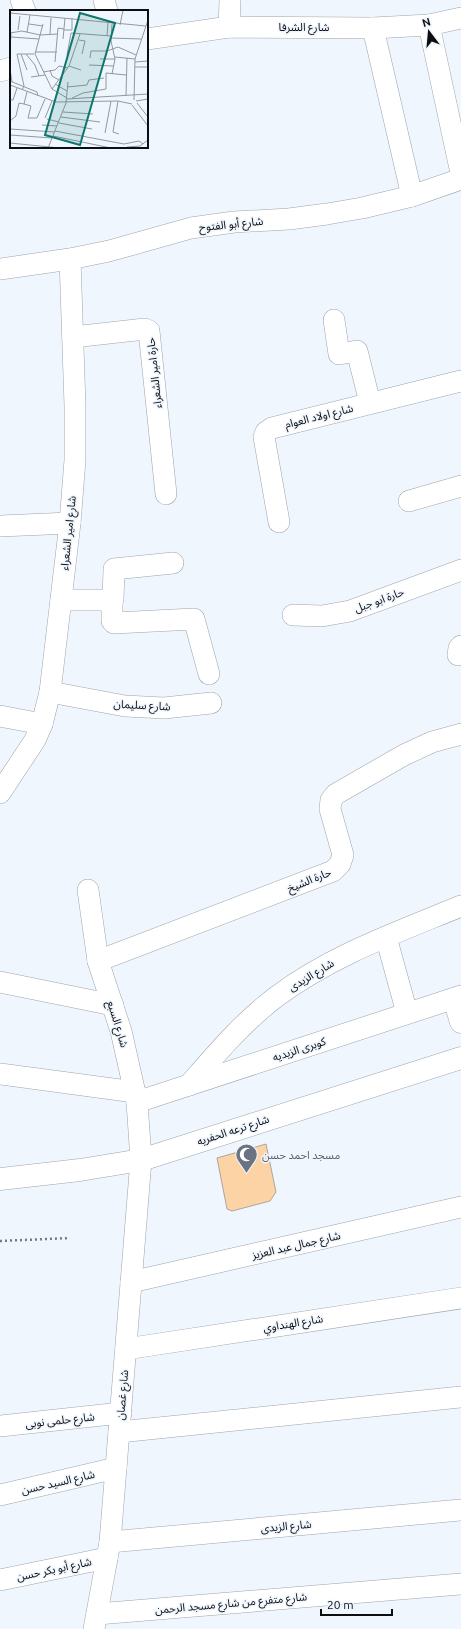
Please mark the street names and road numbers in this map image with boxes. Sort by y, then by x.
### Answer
street label: شارع الشرفا [279,21,330,35]
street label: شارع أبو الفتوح [198,214,264,235]
street label: حارة امير الشعراء [144,336,165,409]
street label: شارع اولاد العوام [284,402,355,432]
street label: شارع امير الشعراء [58,495,80,571]
street label: حارة ابو جبل [353,585,406,615]
street label: شارع سليمان [113,698,171,715]
street label: حارة الشيخ [285,866,334,896]
street label: شارع الزيدى [286,957,337,995]
street label: شارع السبع [103,999,131,1050]
street label: كوبرى الزيديه [271,1035,328,1064]
street label: شارع ترعه الحفريه [195,1113,272,1149]
street label: شارع جمال عبد العزيز [249,1229,342,1263]
street label: شارع الهنداوي [262,1312,325,1337]
street label: شارع غصان [114,1369,132,1421]
street label: شارع حلمى نوبى [25,1410,96,1432]
street label: شارع السيد حسن [20,1468,97,1498]
street label: شارع الزيدى [260,1518,312,1536]
street label: شارع أبو بكر حسن [15,1555,93,1585]
street label: شارع متفرع من شارع مسجد الرحمن [154,1590,308,1618]

